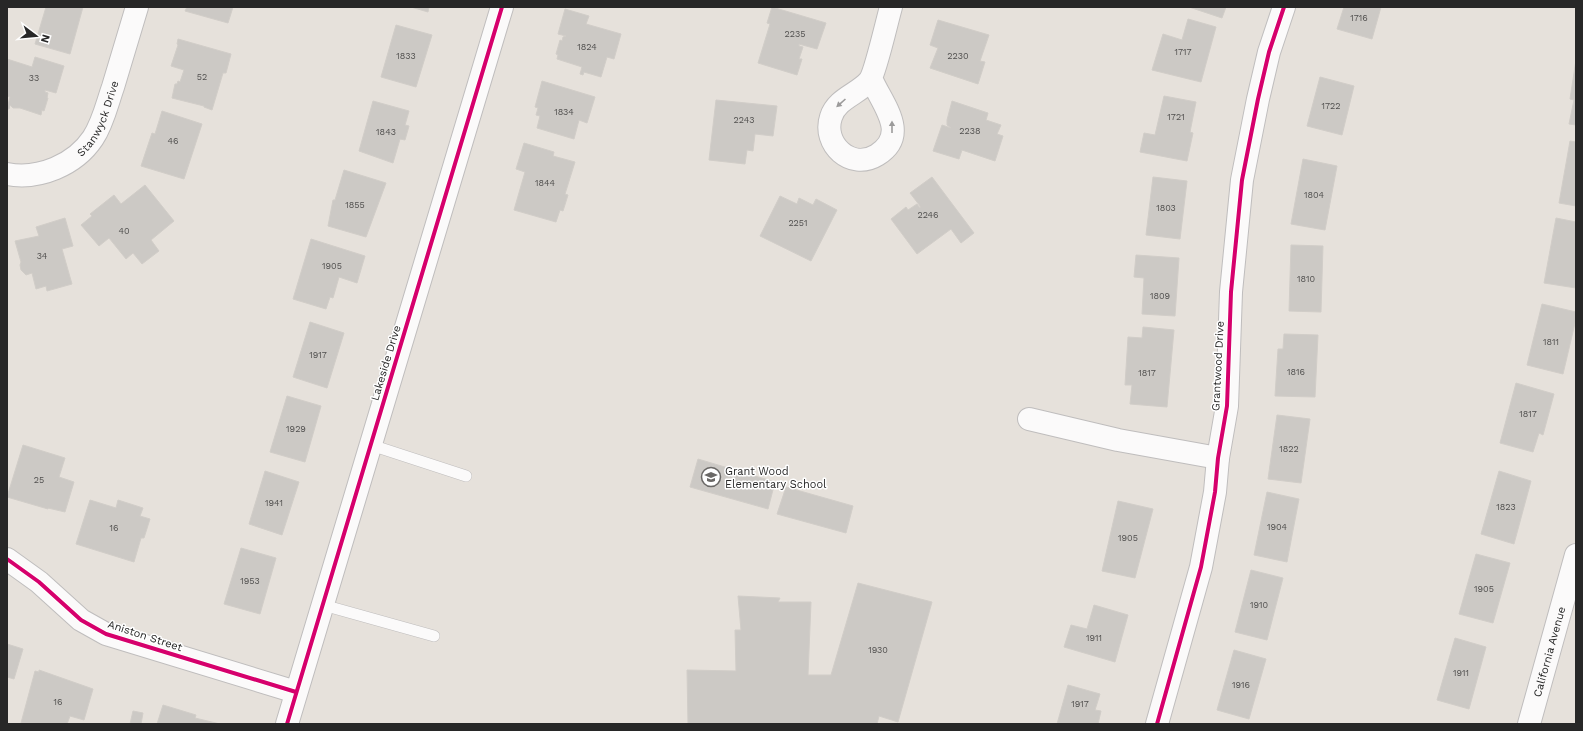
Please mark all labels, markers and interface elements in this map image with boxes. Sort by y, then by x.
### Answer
house number: 1716 [1350,13,1368,23]
north arrow [16,16,56,56]
house number: 2235 [785,29,805,39]
text: N [38,33,53,44]
house number: 1824 [577,42,597,52]
house number: 1717 [1174,47,1192,57]
house number: 1833 [396,51,416,61]
house number: 2230 [947,51,969,61]
house number: 52 [197,72,207,82]
house number: 33 [29,73,39,83]
street label: Stanwyck Drive [74,79,121,159]
one-way arrow [836,98,846,107]
house number: 1722 [1321,101,1341,111]
house number: 1834 [554,107,574,117]
house number: 1721 [1167,112,1185,122]
house number: 2243 [734,115,754,125]
one-way arrow [889,120,895,133]
house number: 2238 [959,126,981,136]
house number: 1843 [376,127,396,137]
house number: 46 [168,136,178,146]
house number: 1844 [535,178,556,188]
house number: 1804 [1304,190,1325,200]
house number: 1855 [345,200,365,210]
house number: 1803 [1156,203,1176,213]
house number: 2246 [917,210,939,220]
house number: 2251 [788,218,808,228]
house number: 40 [118,226,130,236]
house number: 34 [37,251,48,261]
house number: 1905 [322,261,342,271]
house number: 1810 [1297,274,1315,284]
house number: 1809 [1150,291,1170,301]
street label: Grantwood Drive [1209,321,1227,411]
street label: Lakeside Drive [368,324,404,402]
house number: 1811 [1543,337,1559,347]
house number: 1917 [309,350,327,360]
house number: 1816 [1287,367,1305,377]
house number: 1817 [1138,368,1156,378]
house number: 1817 [1519,409,1537,419]
house number: 1929 [286,424,306,434]
house number: 1822 [1279,444,1299,454]
place label: Grant Wood Elementary School [725,465,827,491]
school or university icon: Grant Wood Elementary School [700,466,722,488]
house number: 25 [34,475,44,485]
house number: 1941 [265,498,283,508]
house number: 1823 [1496,502,1516,512]
house number: 1904 [1267,522,1288,532]
house number: 16 [110,523,118,533]
house number: 1905 [1118,533,1138,543]
house number: 1953 [240,576,260,586]
house number: 1905 [1474,584,1494,594]
house number: 1910 [1250,600,1268,610]
street label: California Avenue [1530,605,1568,698]
street label: Aniston Street [106,618,184,654]
house number: 1911 [1086,633,1102,643]
house number: 1930 [868,645,888,655]
house number: 1911 [1453,668,1469,678]
house number: 1916 [1232,680,1250,690]
house number: 16 [54,697,62,707]
house number: 1917 [1071,699,1089,709]

